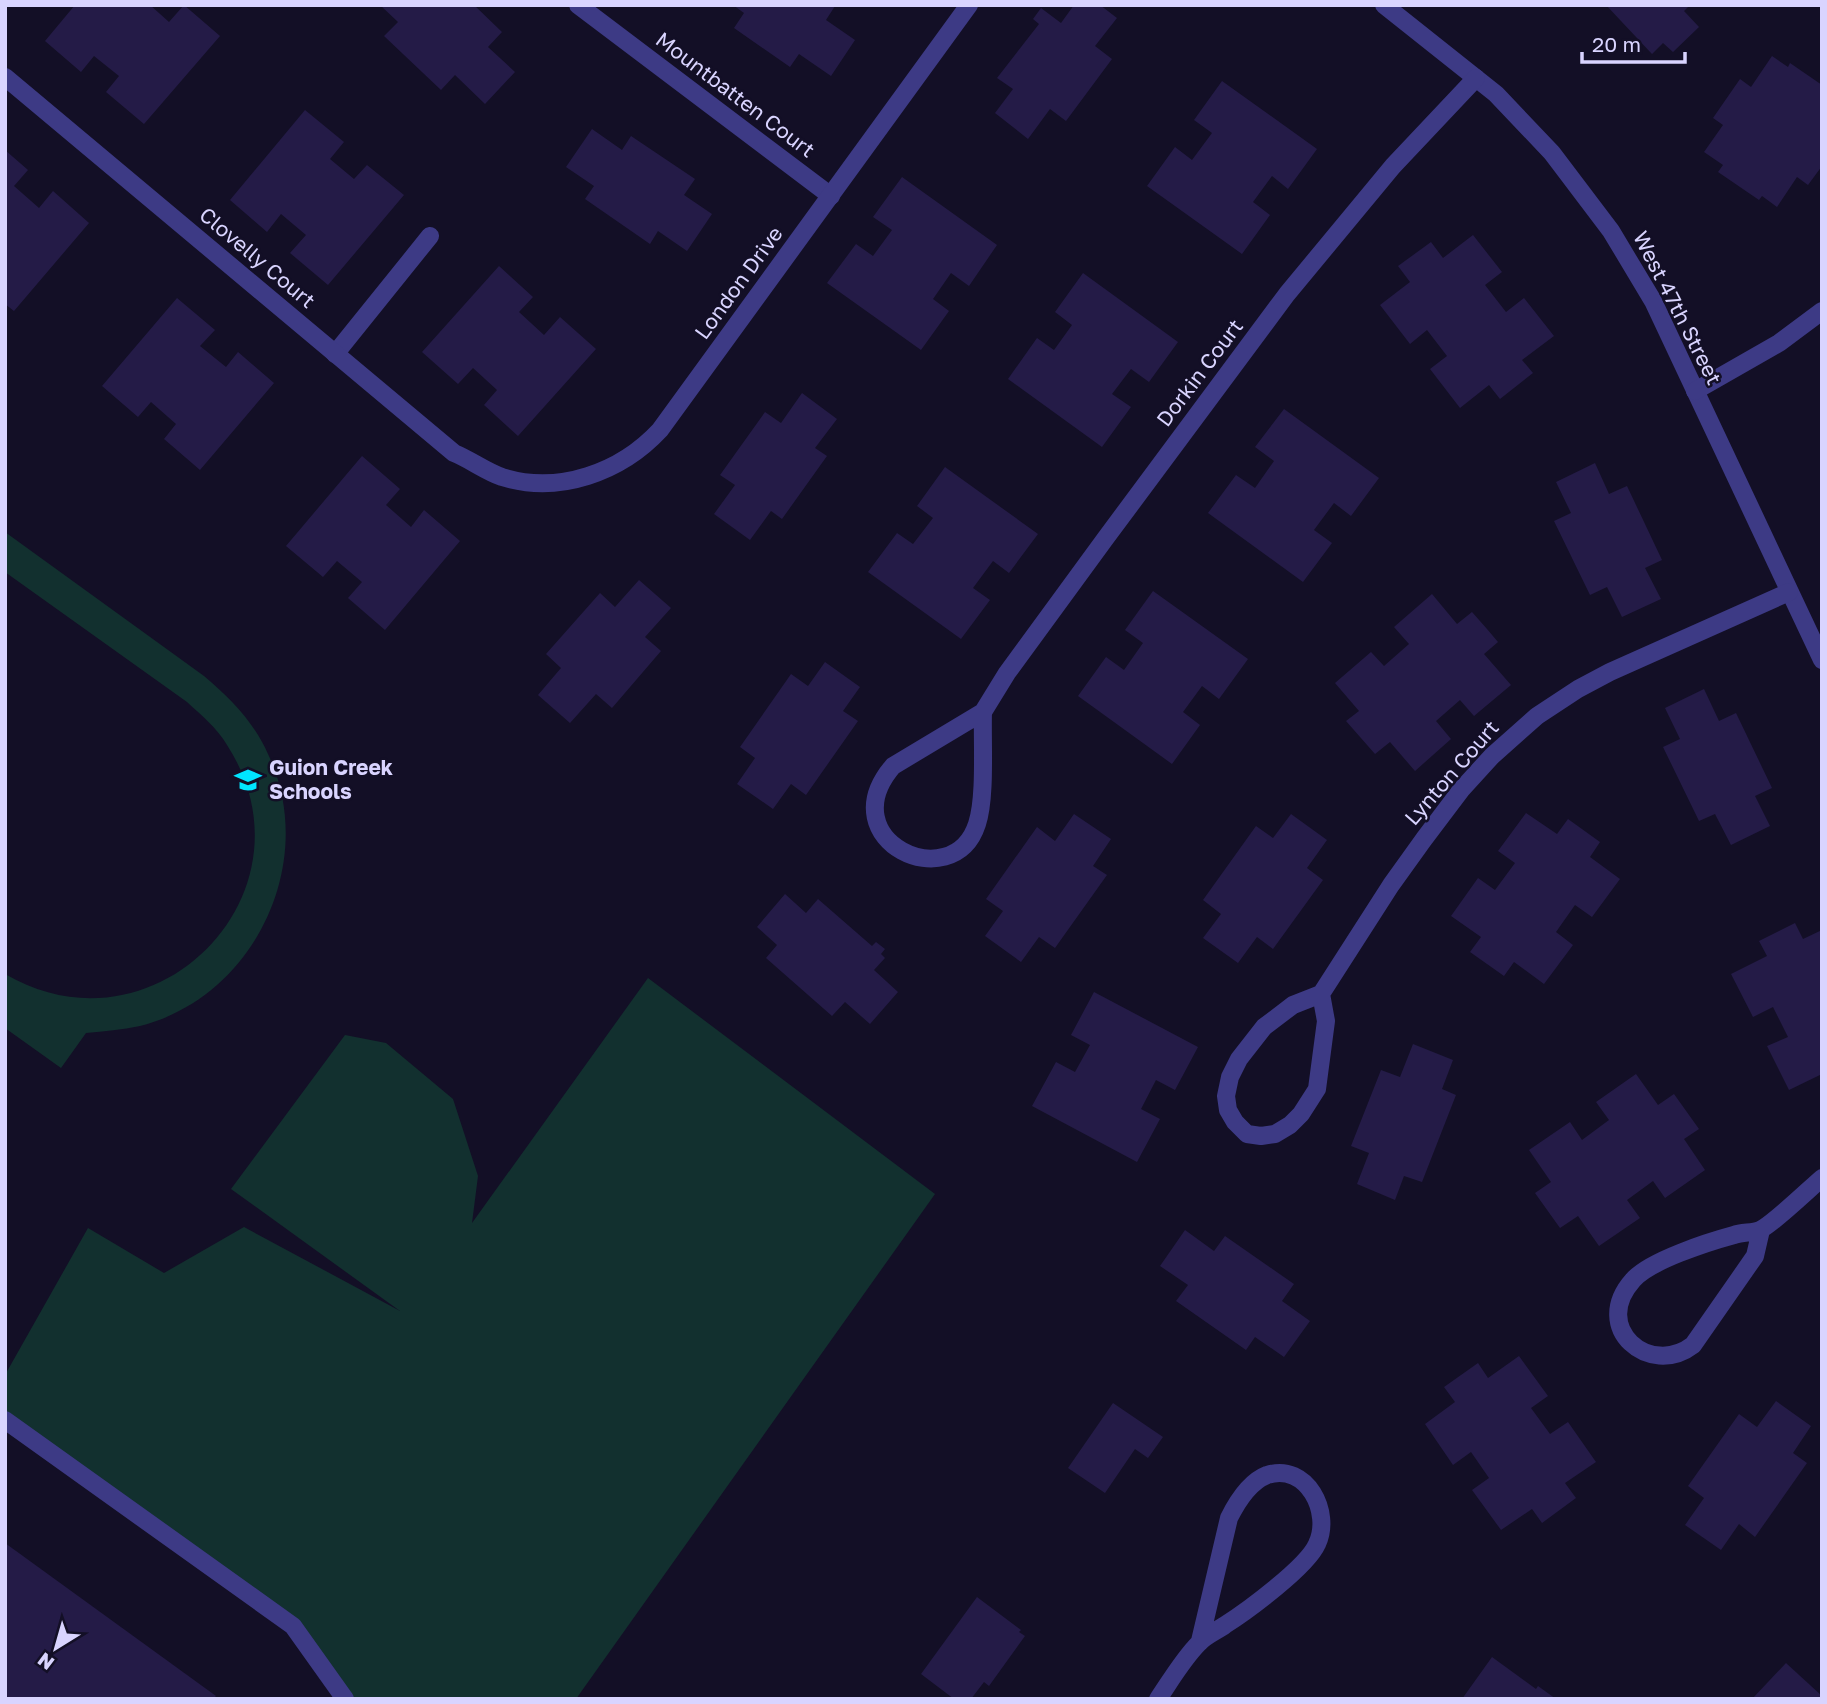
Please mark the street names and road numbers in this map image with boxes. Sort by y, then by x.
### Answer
street label: Mountbatten Court [651,26,820,163]
street label: Clovelly Court [194,201,321,313]
street label: London Drive [689,221,788,344]
street label: West 47th Street [1628,226,1728,389]
street label: Dorkin Court [1150,314,1248,431]
street label: Lynton Court [1399,715,1504,830]

